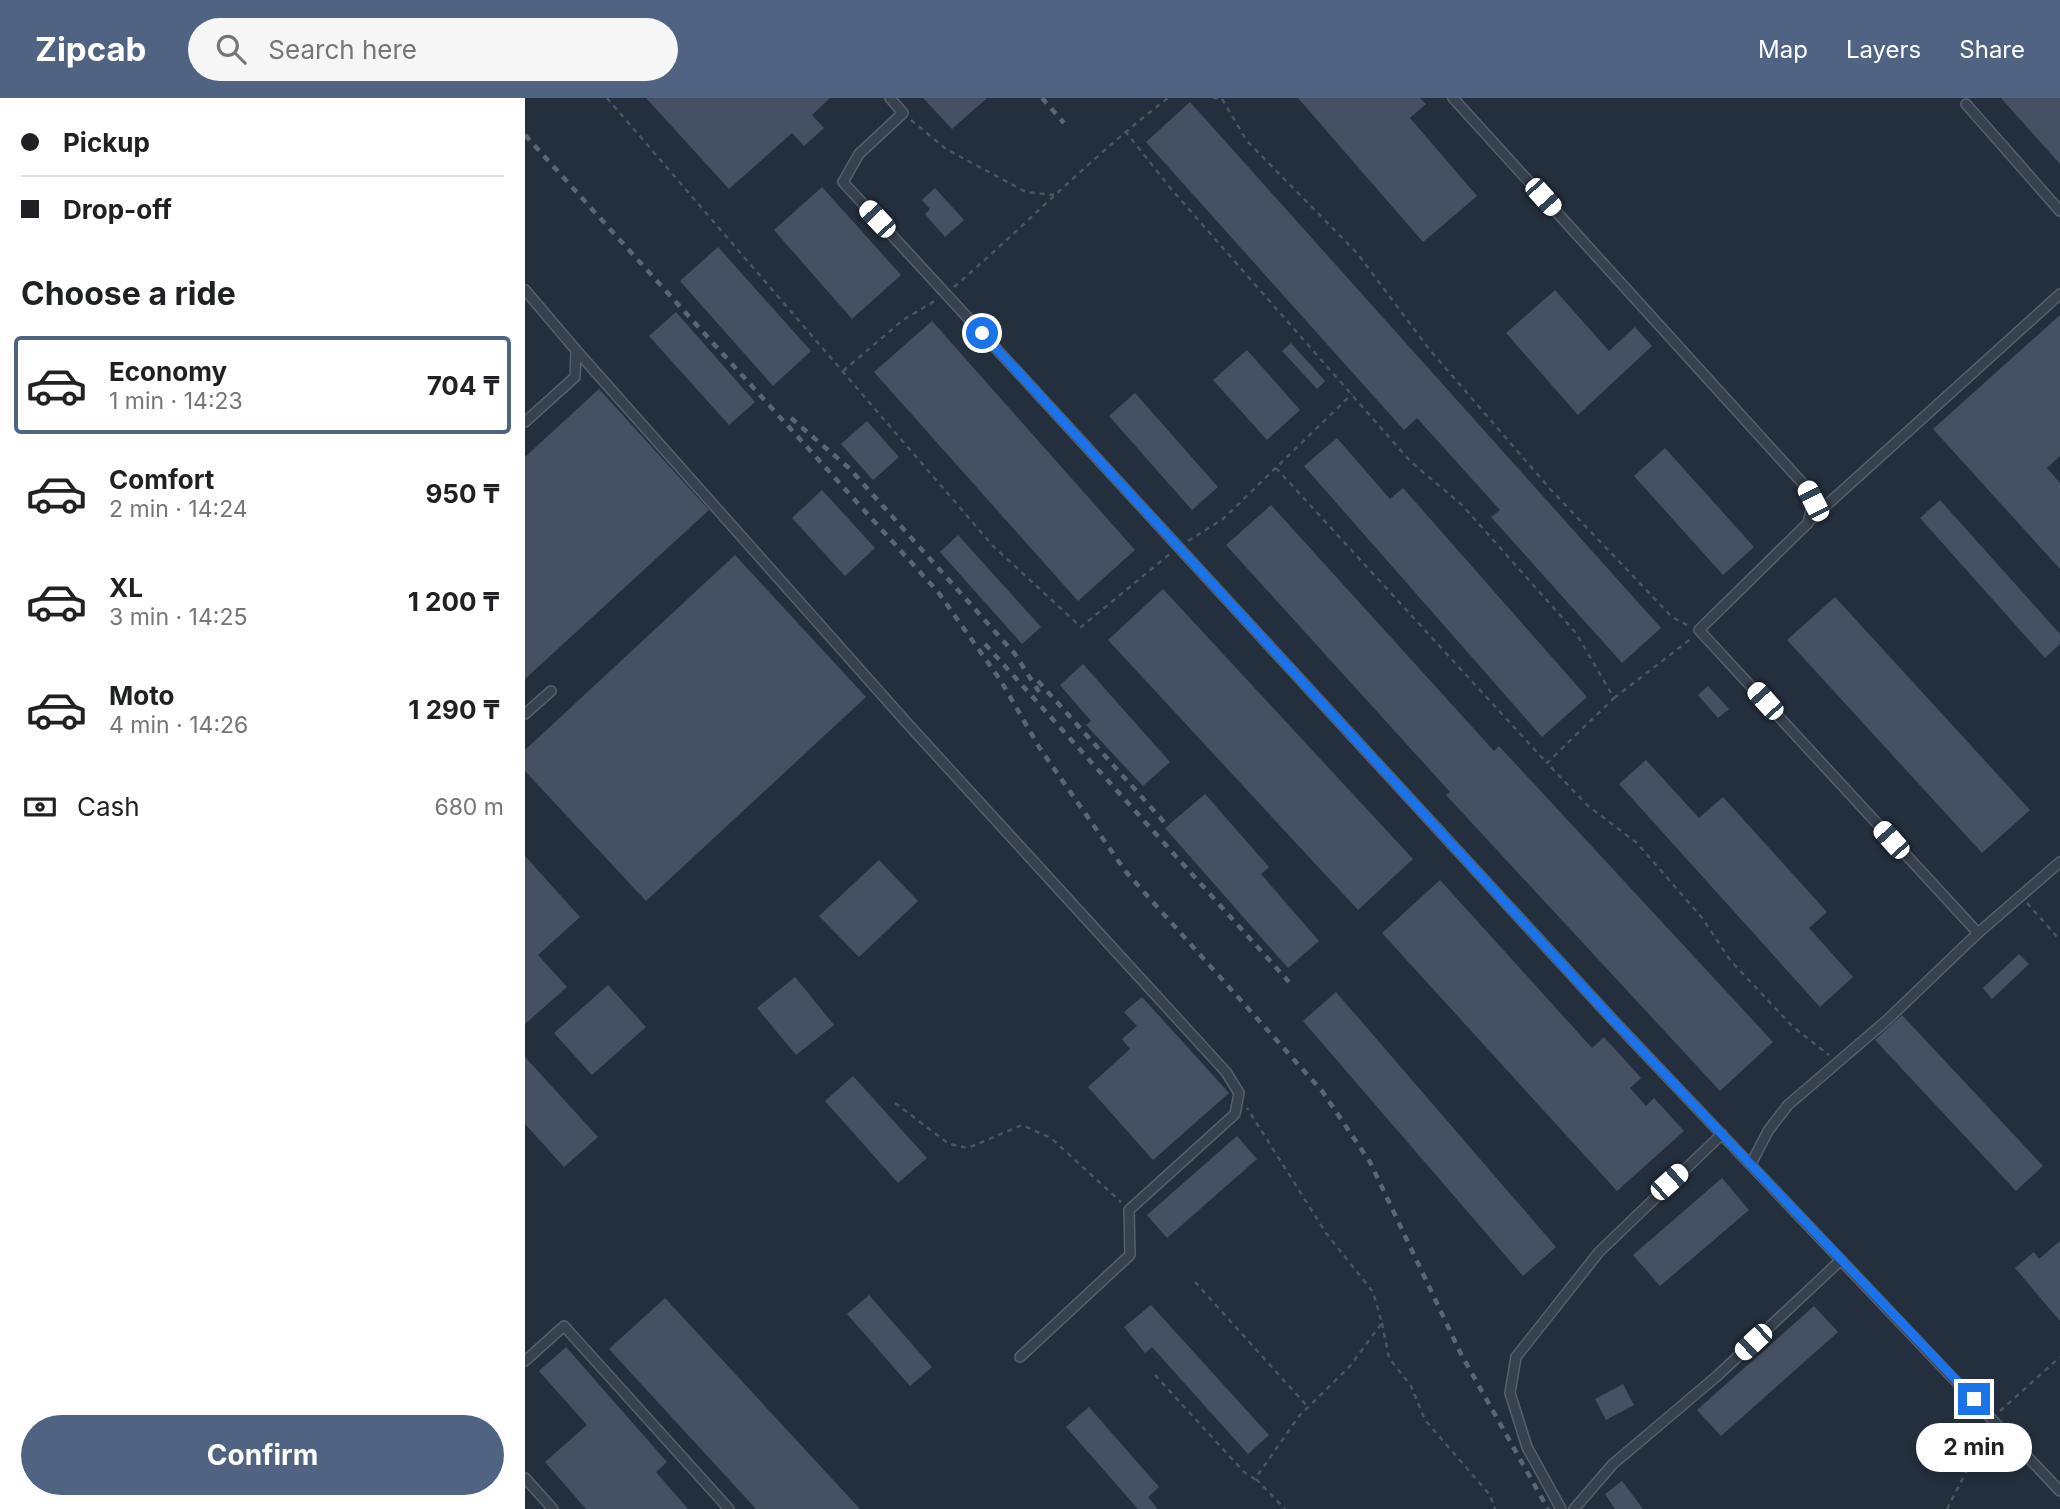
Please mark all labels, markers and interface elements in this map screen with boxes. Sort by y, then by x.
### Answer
search box [188,18,678,81]
text: Zipcab [35,29,146,69]
icon: search [212,30,250,68]
text: Search here [268,34,417,65]
text: Map [1758,35,1808,64]
text: Layers [1846,35,1921,64]
text: Share [1959,35,2025,64]
text: Pickup [63,127,150,158]
car [1522,174,1565,220]
text: Drop-off [63,194,172,225]
car [855,196,900,242]
text: Choose a ride [21,274,236,313]
route start [966,317,998,349]
icon: car [25,354,88,417]
text: Economy [109,356,227,387]
text: 704 ₸ [427,370,500,401]
text: 1 min · 14:23 [109,387,243,415]
icon: car [25,462,88,525]
text: Comfort [109,464,214,495]
text: 950 ₸ [425,478,500,509]
car [1795,478,1832,524]
text: 2 min · 14:24 [109,495,248,523]
icon: car [25,570,88,633]
text: XL [109,572,143,603]
text: 1 200 ₸ [408,586,500,617]
text: 3 min · 14:25 [109,603,247,631]
icon: car [25,678,88,741]
car [1744,678,1787,724]
text: Moto [109,680,174,711]
text: 1 290 ₸ [408,694,500,725]
text: 4 min · 14:26 [109,711,248,739]
icon: cash [21,788,59,826]
text: Cash [77,791,140,822]
text: 680 m [434,793,504,821]
car [1870,817,1913,863]
car [1647,1160,1692,1204]
car [1731,1320,1776,1364]
route end [1958,1383,1990,1415]
button: Confirm [21,1415,504,1495]
callout: 2 min [1916,1424,2032,1472]
text: 2 min [1943,1433,2005,1461]

